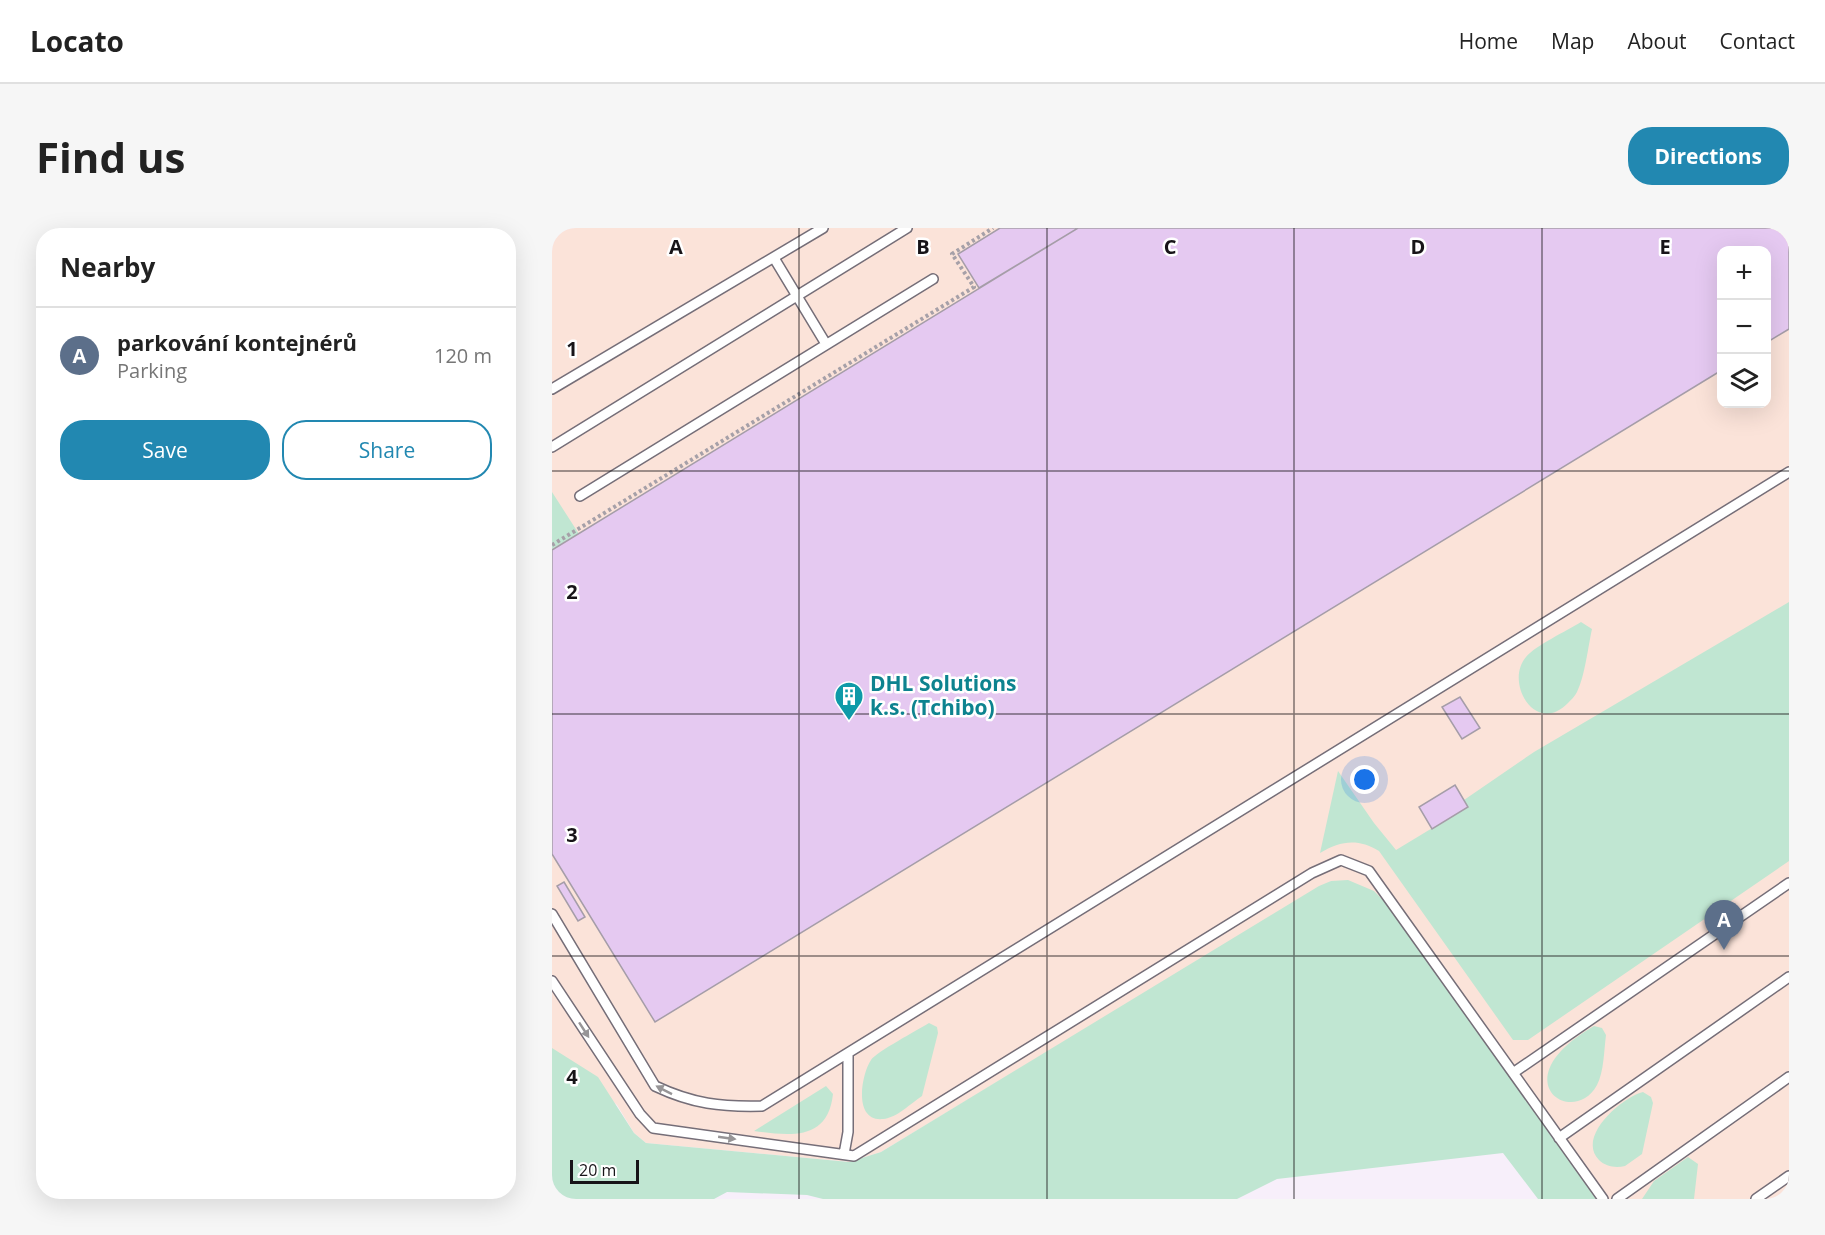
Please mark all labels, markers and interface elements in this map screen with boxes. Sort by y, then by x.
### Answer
text: Locato [30,22,124,60]
text: Home [1459,27,1518,55]
text: Map [1551,27,1594,55]
text: About [1627,27,1687,55]
text: Contact [1720,27,1795,55]
button: Directions [1628,127,1789,185]
text: Find us [36,128,185,185]
text: A [669,233,683,260]
text: B [916,233,930,260]
text: C [1164,233,1177,260]
text: D [1411,233,1425,260]
text: E [1659,233,1671,260]
map controls [1717,246,1771,408]
button: + [1717,246,1771,300]
text: Nearby [60,249,155,285]
button: − [1717,300,1771,354]
text: parkování kontejnérů [117,327,357,357]
text: 1 [566,335,578,362]
text: A [73,342,86,369]
text: 120 m [434,342,492,369]
button: layers [1717,354,1771,408]
text: Parking [117,357,187,384]
button: Save [60,420,270,480]
button: Share [282,420,492,480]
text: 2 [566,578,578,605]
place label: DHL Solutions k.s. (Tchibo) [870,669,1016,721]
building icon: DHL Solutions k.s. (Tchibo) [833,680,865,722]
your location [1350,765,1379,794]
text: 3 [566,821,578,848]
pin: A [1704,900,1744,950]
one-way arrow [578,1022,589,1038]
text: 4 [566,1063,578,1090]
one-way arrow [656,1085,673,1095]
one-way arrow [718,1134,737,1143]
scale bar [570,1157,639,1184]
text: 20 m [579,1159,616,1181]

